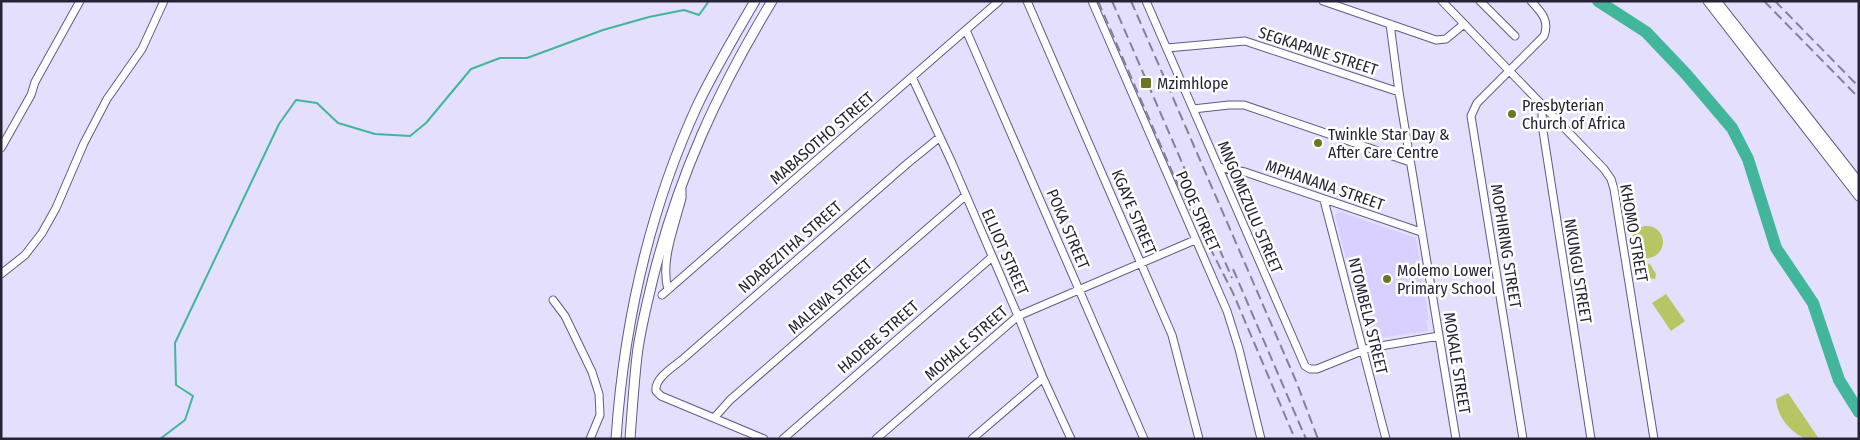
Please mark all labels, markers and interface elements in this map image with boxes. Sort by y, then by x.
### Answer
street label: SEGKAPANE STREET [1256,23,1381,79]
place label: Mzimhlope [1157,74,1229,93]
marker: Mzimhlope [1139,76,1153,90]
street label: MABASOTHO STREET [766,87,878,188]
place label: Presbyterian Church of Africa [1522,96,1626,133]
marker: Presbyterian Church of Africa [1506,108,1518,120]
place label: Twinkle Star Day & After Care Centre [1328,125,1450,162]
marker: Twinkle Star Day & After Care Centre [1312,137,1324,149]
street label: MNGOMEZULU STREET [1214,138,1287,277]
street label: MPHANANA STREET [1263,156,1387,214]
street label: KGAYE STREET [1108,167,1161,258]
street label: POOE STREET [1172,168,1224,255]
street label: KHOMO STREET [1616,182,1652,284]
street label: MOPHIRING STREET [1487,183,1525,310]
street label: POKA STREET [1043,186,1094,272]
street label: NDABEZITHA STREET [734,197,846,297]
street label: ELLIOT STREET [977,206,1033,299]
street label: NKUNGU STREET [1560,217,1596,325]
street label: MALEWA STREET [784,254,876,338]
street label: NTOMBELA STREET [1344,256,1392,377]
place label: Molemo Lower Primary School [1397,261,1496,298]
marker: Molemo Lower Primary School [1381,273,1393,285]
street label: HADEBE STREET [834,296,923,377]
street label: MOHALE STREET [921,301,1012,384]
street label: MOKALE STREET [1440,311,1475,416]

